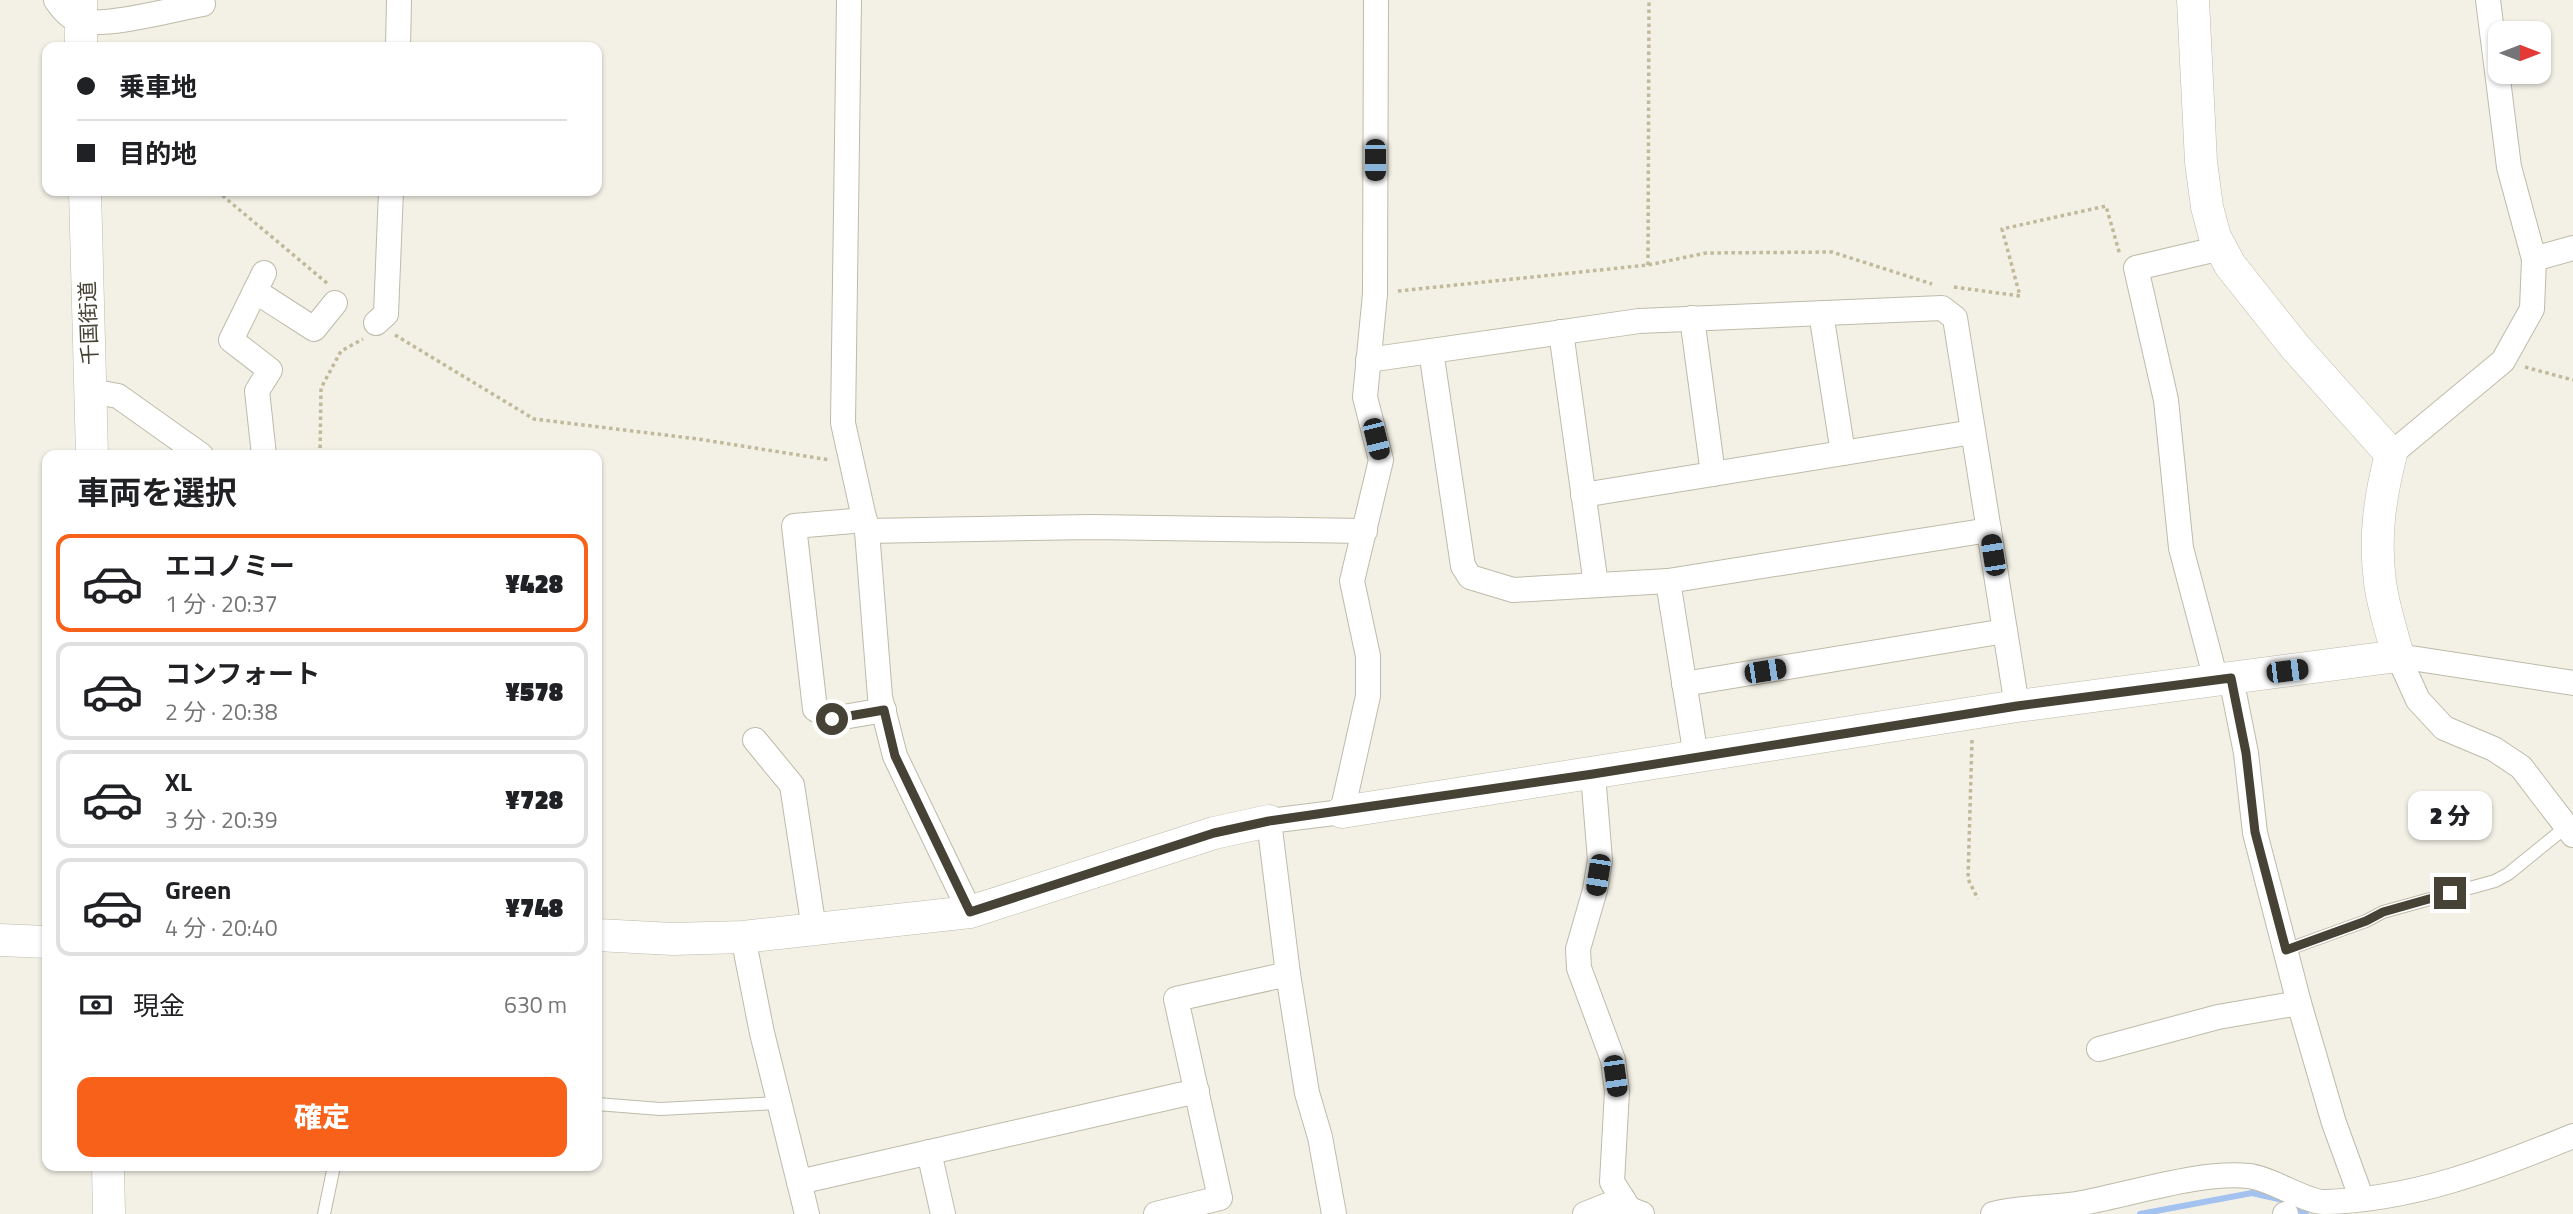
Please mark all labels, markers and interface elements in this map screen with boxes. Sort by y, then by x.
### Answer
north arrow [2488,21,2552,84]
map controls [2488,21,2551,84]
text: 乗車地 [119,67,197,106]
text: 目的地 [119,134,197,173]
car [1365,139,1386,181]
street label: 千国街道 [71,281,105,366]
car [1361,416,1392,462]
text: 車両を選択 [77,468,237,516]
car [1980,533,2007,577]
text: エコノミー [165,546,295,585]
icon: car [81,552,144,615]
text: ¥428 [505,564,563,603]
text: 1 分 · 20:37 [165,586,278,621]
text: コンフォート [165,654,320,693]
car [1743,657,1788,685]
car [2265,658,2310,684]
icon: car [81,660,144,723]
text: ¥578 [505,672,563,711]
text: 2 分 · 20:38 [165,694,278,729]
route start [816,703,848,735]
text: XL [165,762,192,801]
icon: car [81,768,144,831]
text: ¥728 [505,780,563,819]
callout: 2 分 [2408,792,2492,840]
text: 2 分 [2430,798,2470,833]
text: 3 分 · 20:39 [165,802,278,837]
car [1585,853,1612,897]
text: Green [165,870,231,909]
icon: car [81,876,144,939]
route end [2434,877,2466,909]
text: ¥748 [505,888,563,927]
text: 4 分 · 20:40 [165,910,278,945]
icon: cash [77,986,115,1024]
text: 現金 [133,986,185,1025]
text: 630 m [504,987,567,1022]
car [1602,1054,1629,1098]
button: 確定 [77,1077,567,1157]

